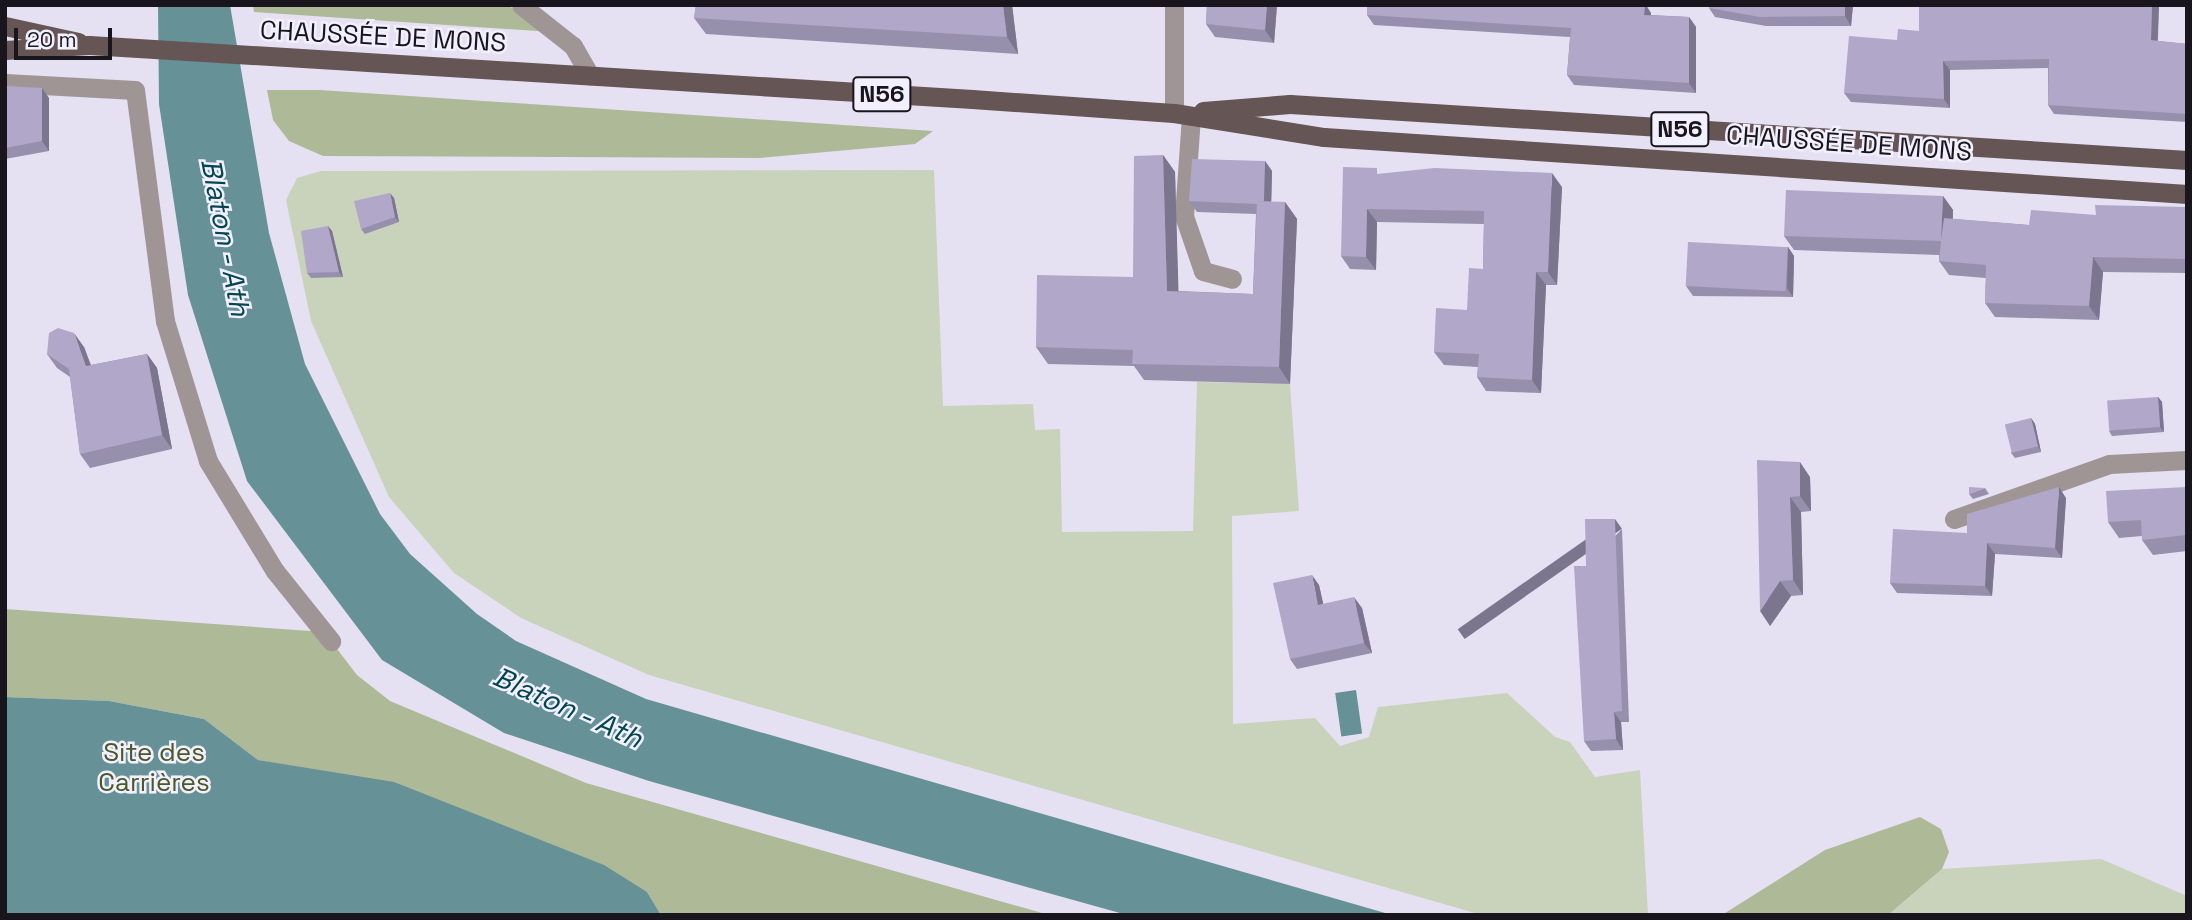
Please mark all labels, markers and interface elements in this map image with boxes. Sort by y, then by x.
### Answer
scale bar [18,14,116,58]
street label: CHAUSSÉE DE MONS [259,15,507,59]
text: 20 m [27,26,77,53]
road number: N56 [852,74,912,114]
road number: N56 [1650,108,1710,149]
street label: CHAUSSÉE DE MONS [1725,120,1973,168]
water label: Blaton - Ath [194,154,258,320]
water label: Blaton - Ath [487,659,649,755]
park label: Site des Carrières [98,737,210,798]

